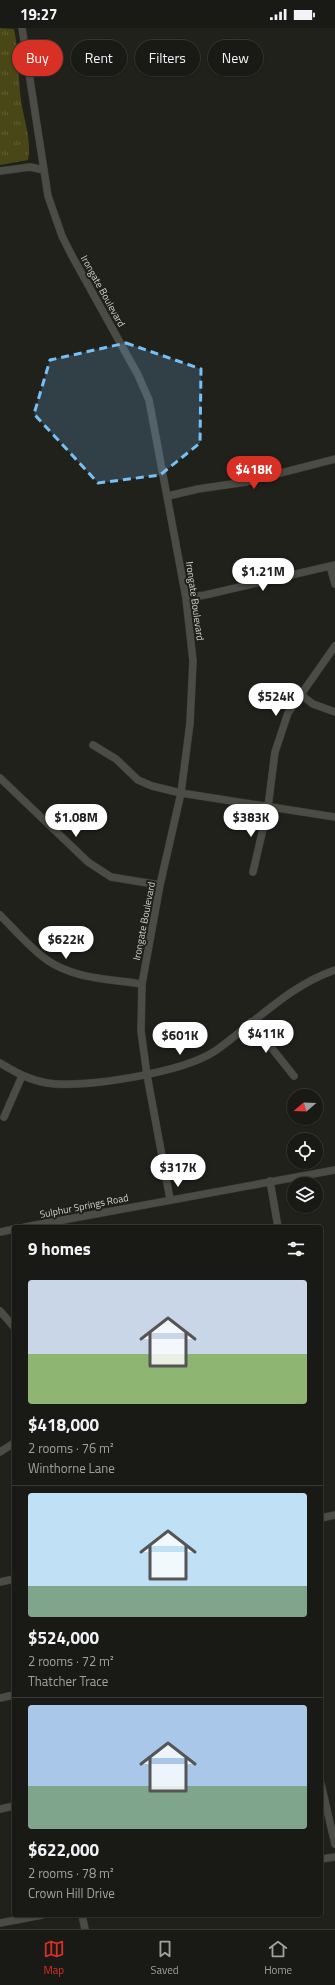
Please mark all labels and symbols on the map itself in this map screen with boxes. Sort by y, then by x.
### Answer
street label: Irongate Boulevard [77,252,129,330]
pin: $418K [226,456,282,490]
pin: $1.21M [230,558,296,592]
street label: Irongate Boulevard [182,560,208,642]
pin: $524K [248,683,304,717]
pin: $1.08M [43,804,109,838]
pin: $383K [223,804,279,838]
street label: Irongate Boulevard [129,880,159,962]
pin: $622K [38,926,94,960]
pin: $411K [238,1020,294,1054]
pin: $601K [152,1022,208,1056]
north arrow [287,1089,323,1125]
pin: $317K [150,1154,206,1188]
street label: Sulphur Springs Road [38,1190,130,1222]

